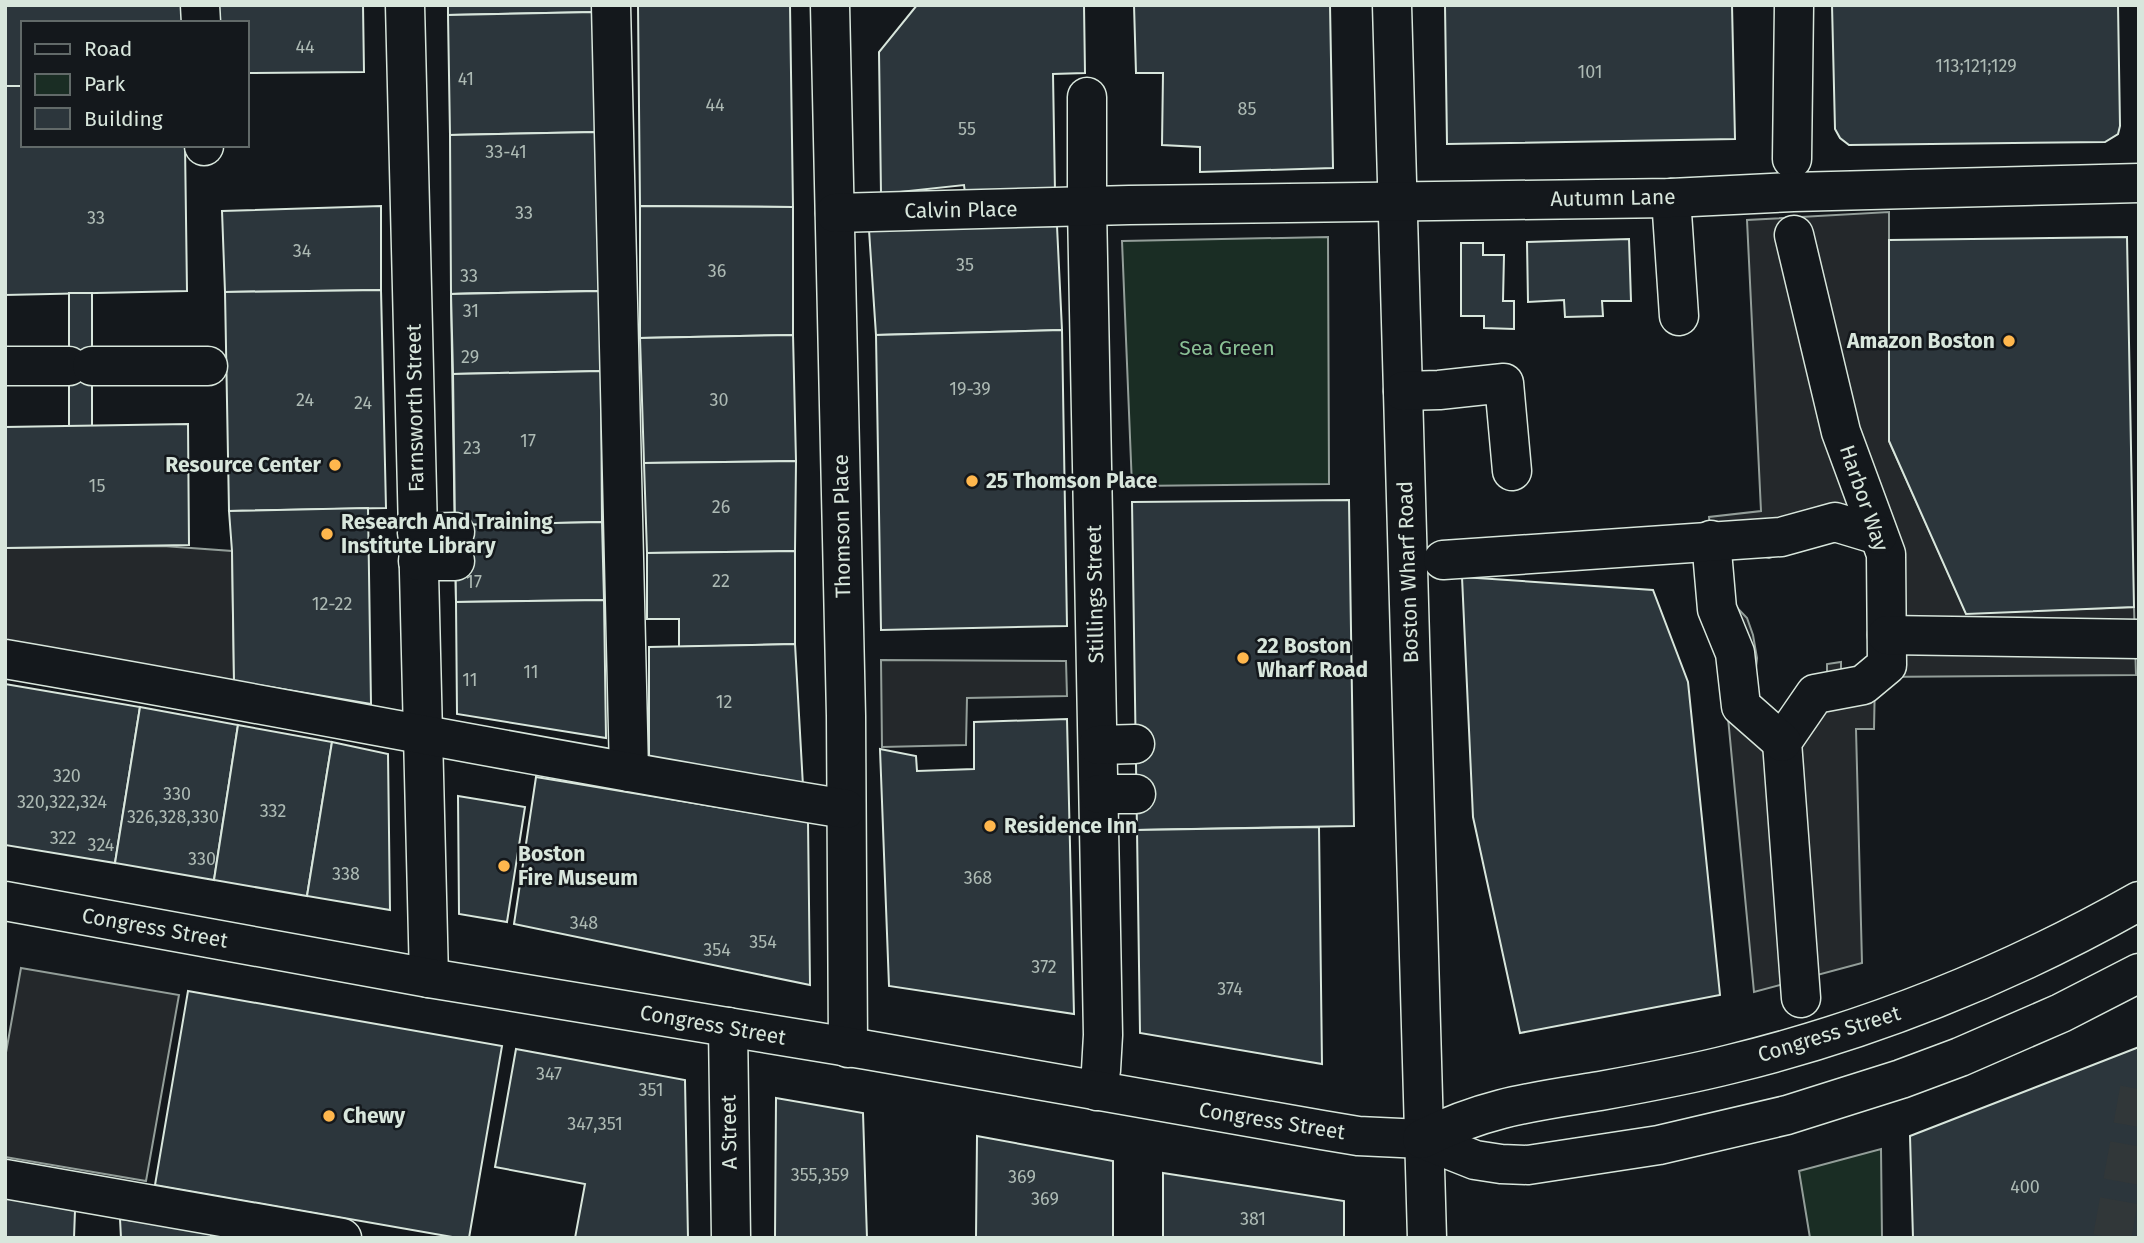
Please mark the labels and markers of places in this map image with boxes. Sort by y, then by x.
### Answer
place label: Amazon Boston [1846,328,1995,354]
marker: Amazon Boston [2001,333,2017,349]
place label: Resource Center [165,452,322,478]
marker: Resource Center [327,457,343,473]
place label: 25 Thomson Place [986,468,1158,494]
marker: 25 Thomson Place [964,473,980,489]
place label: Research And Training Institute Library [341,509,553,559]
marker: Research And Training Institute Library [319,526,335,542]
place label: 22 Boston Wharf Road [1257,633,1368,683]
marker: 22 Boston Wharf Road [1235,650,1251,666]
place label: Residence Inn [1004,813,1137,839]
marker: Residence Inn [982,818,998,834]
place label: Boston Fire Museum [518,841,638,891]
marker: Boston Fire Museum [496,858,512,874]
place label: Chewy [343,1103,405,1129]
marker: Chewy [321,1108,337,1124]

